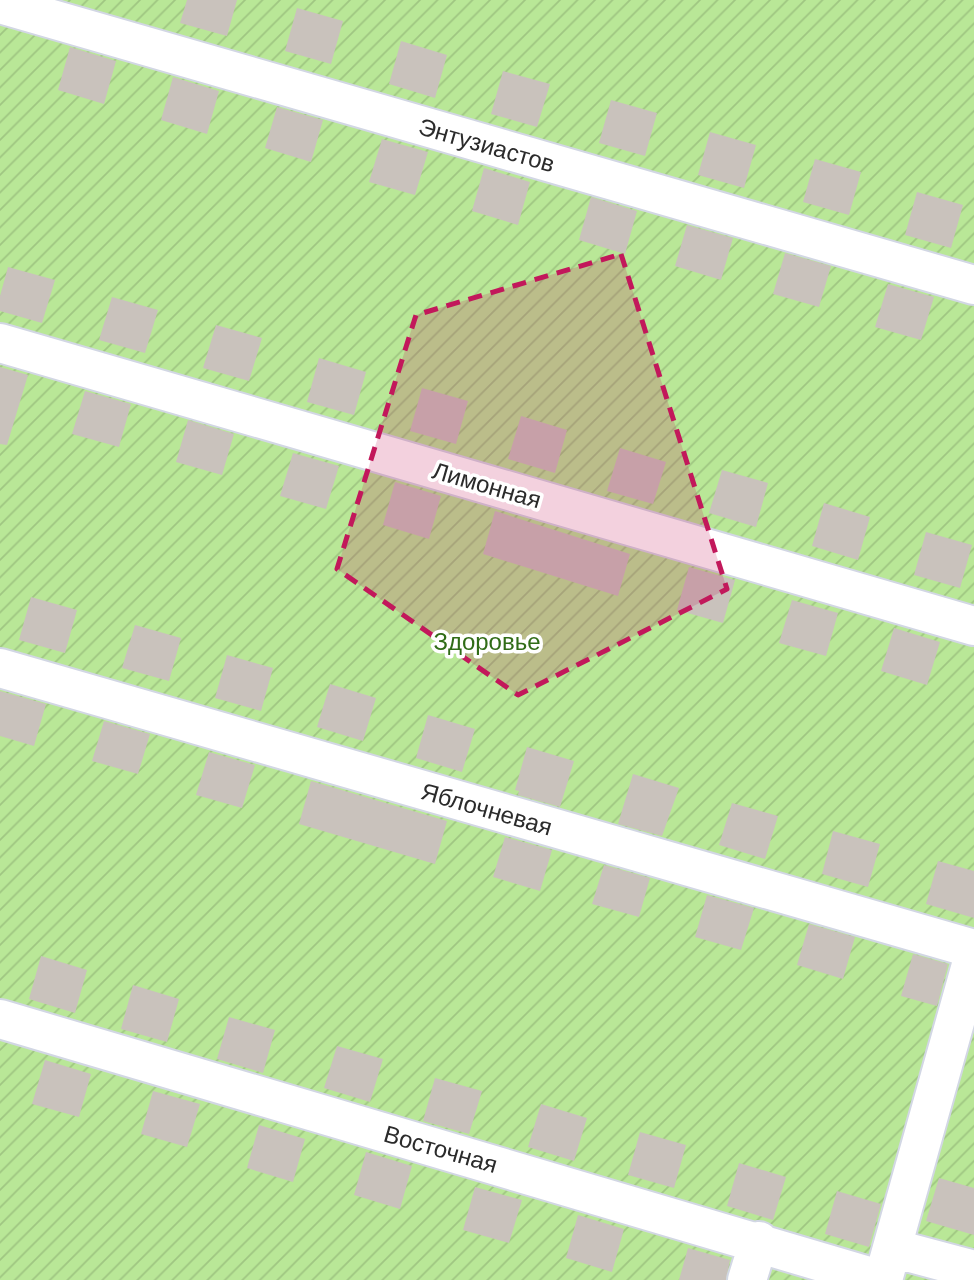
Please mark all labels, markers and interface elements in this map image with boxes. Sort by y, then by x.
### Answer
street label: Энтузиастов [416,111,558,177]
street label: Лимонная [429,455,545,513]
park label: Здоровье [433,626,541,655]
street label: Яблочневая [418,775,556,841]
street label: Восточная [381,1118,501,1178]

